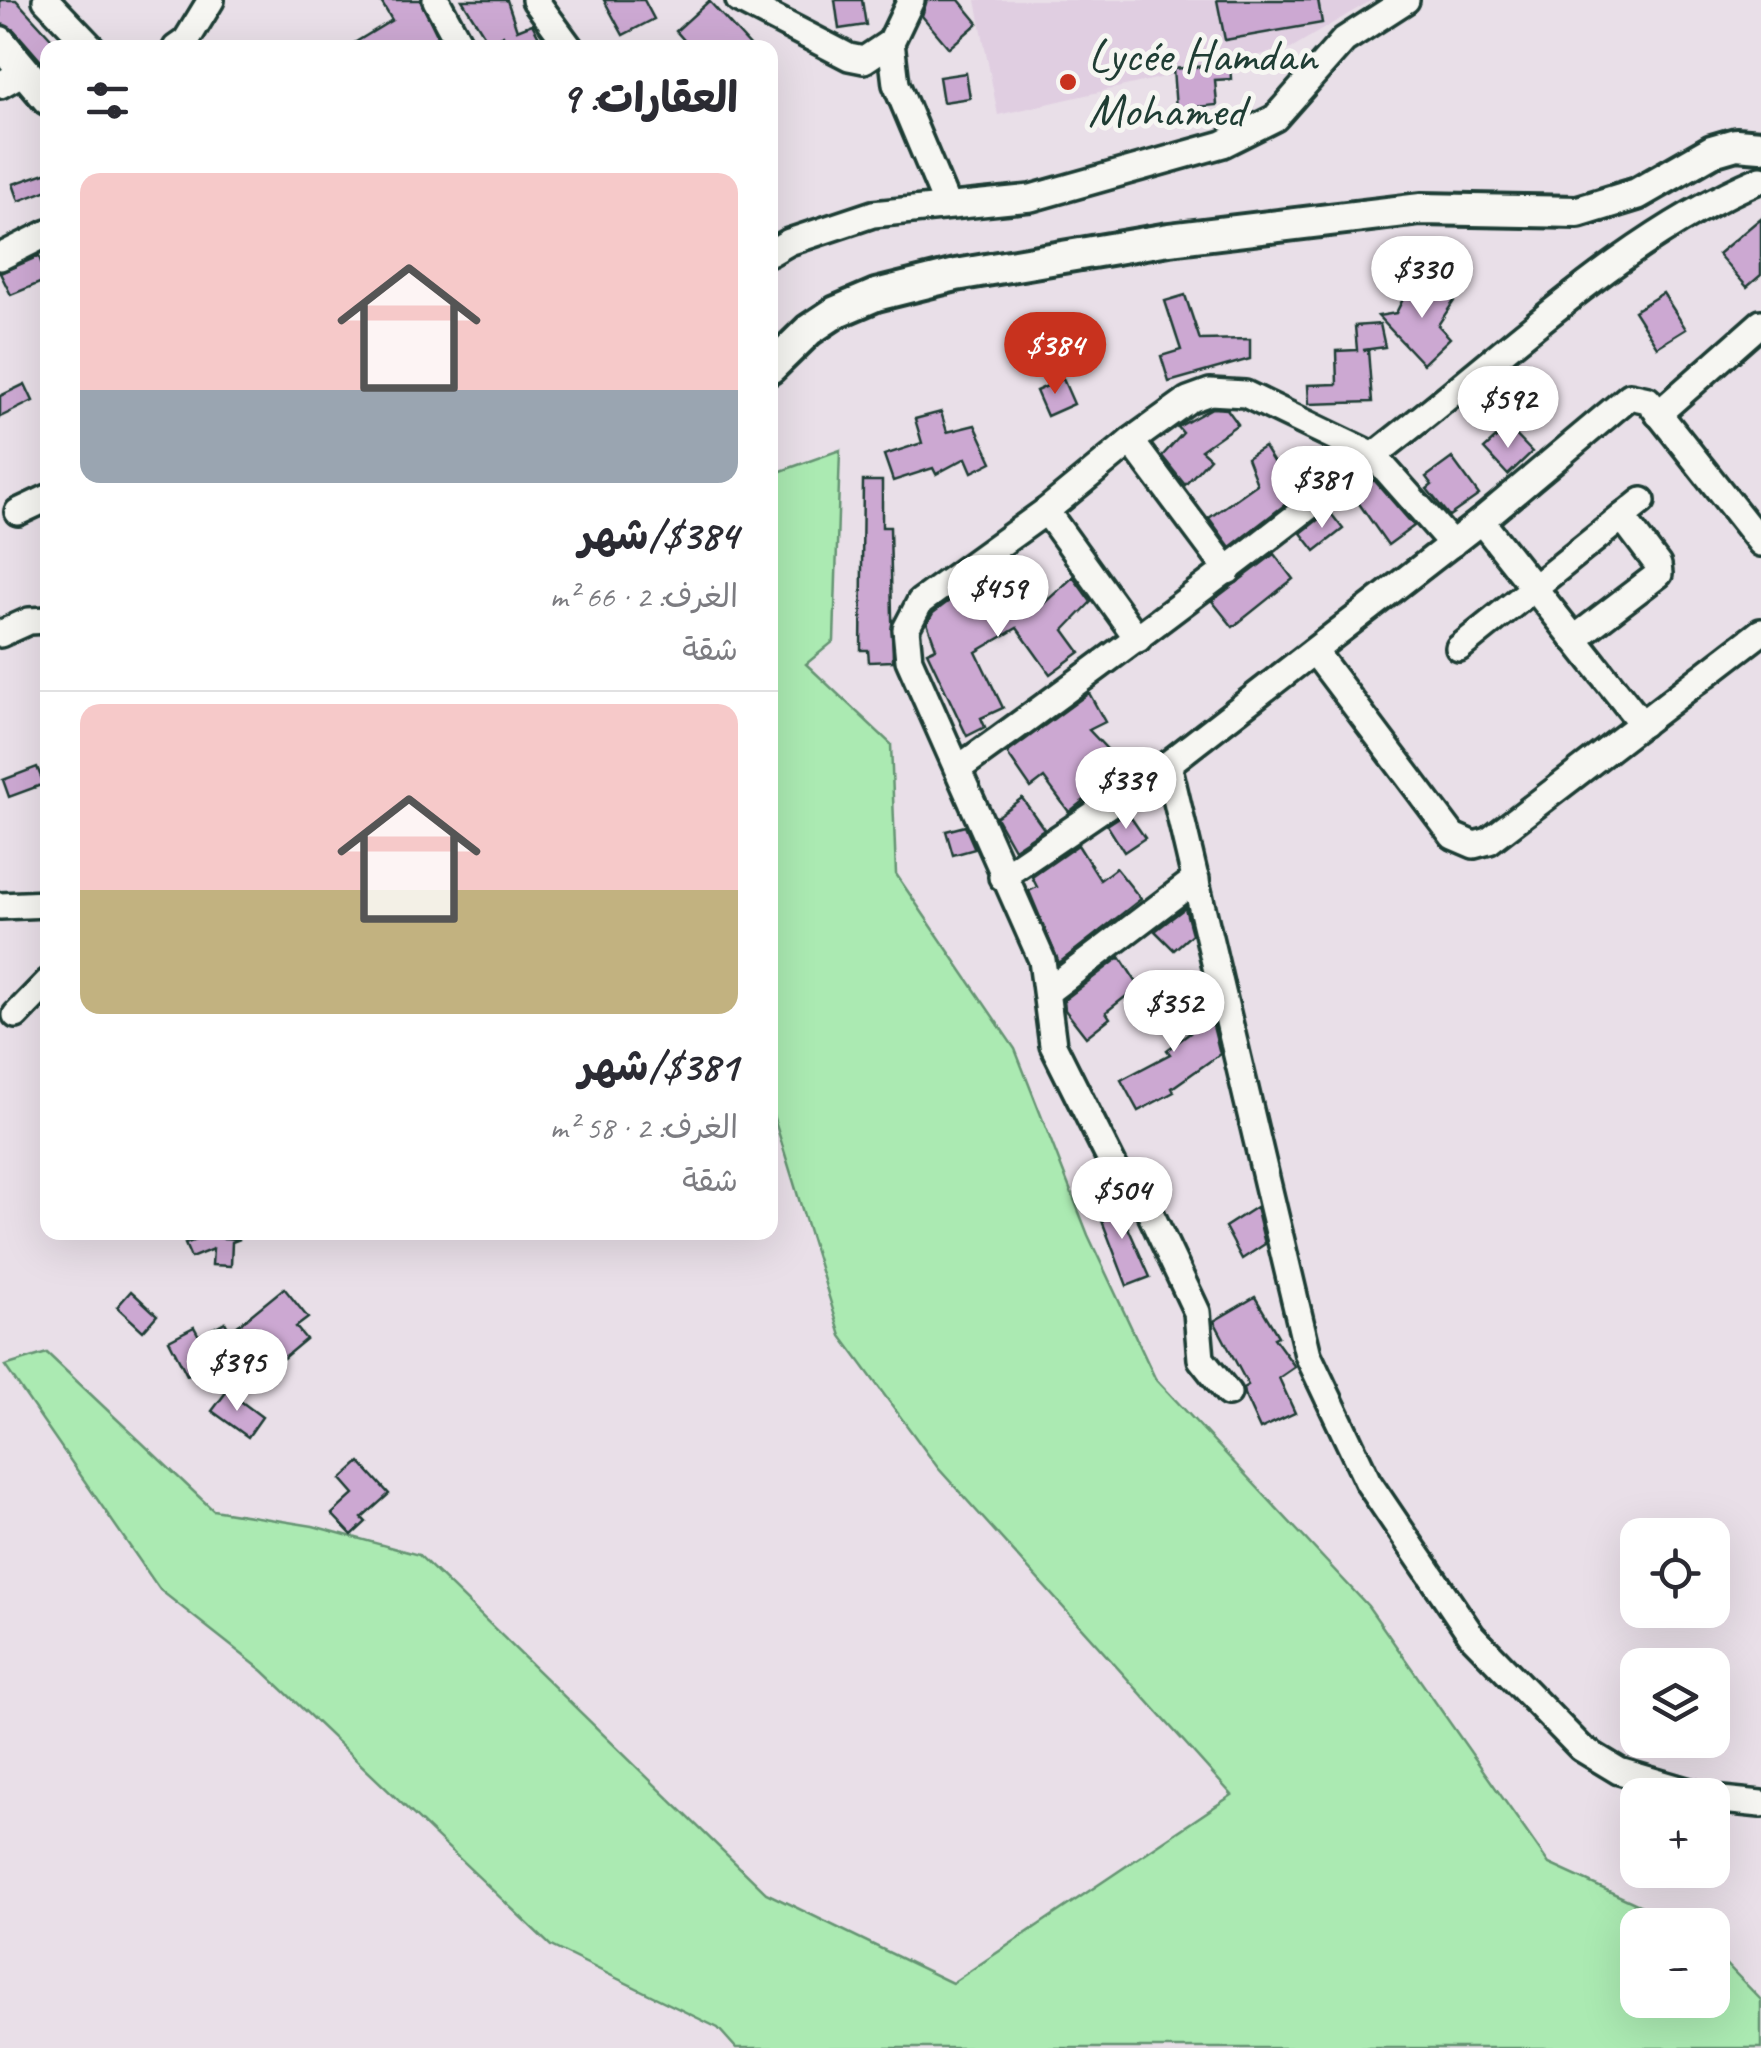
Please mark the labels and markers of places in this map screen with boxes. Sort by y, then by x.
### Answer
place label: Lycée Hamdan Mohamed [1088,25,1319,140]
marker: Lycée Hamdan Mohamed [1057,71,1079,93]
pin: $330 [1363,236,1481,321]
pin: $384 [996,312,1114,397]
pin: $592 [1449,366,1567,451]
pin: $381 [1263,446,1381,531]
pin: $459 [939,555,1057,640]
pin: $339 [1067,747,1185,832]
pin: $352 [1115,970,1233,1055]
pin: $504 [1063,1157,1181,1242]
pin: $395 [178,1329,296,1414]

